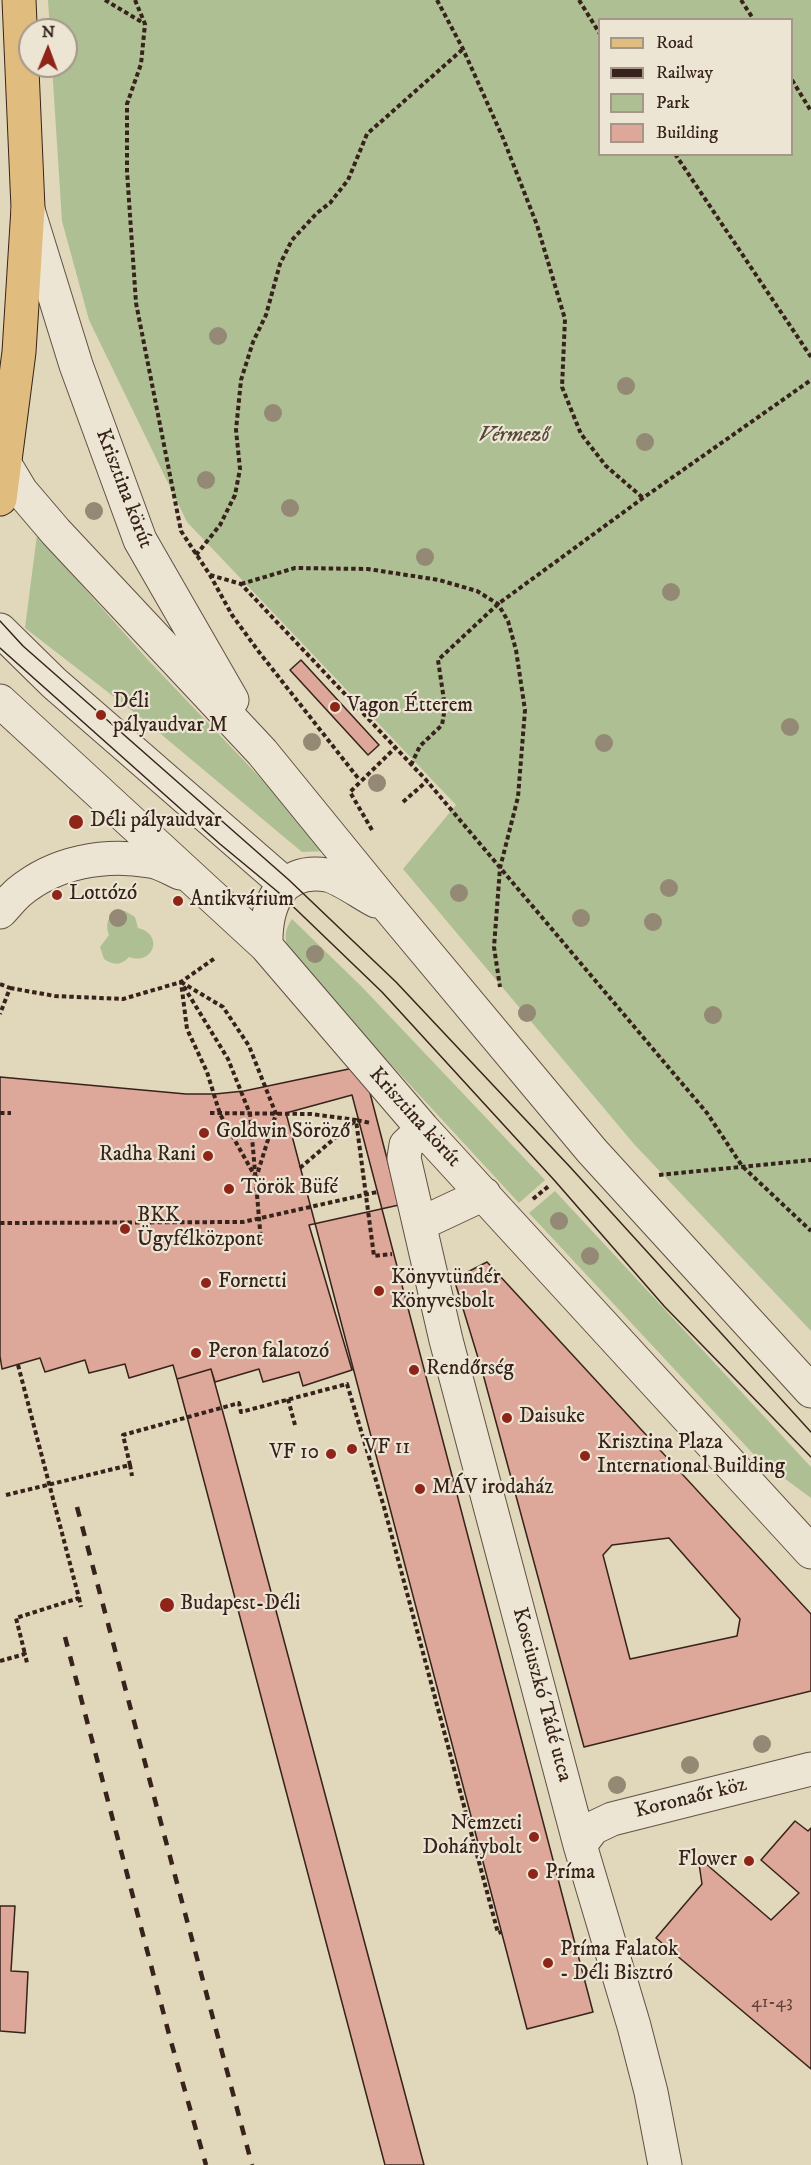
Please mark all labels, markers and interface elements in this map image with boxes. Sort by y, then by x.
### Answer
north arrow [18,18,78,78]
legend [598,18,793,156]
text: N [42,22,55,42]
text: Road [656,32,693,54]
text: Railway [656,62,713,84]
text: Park [656,92,690,114]
text: Building [656,122,718,144]
park label: Vérmező [479,424,549,450]
street label: Krisztina körút [89,426,157,552]
place label: Déli pályaudvar M [113,690,228,740]
place label: Vagon Étterem [347,694,473,720]
marker: Vagon Étterem [328,700,342,714]
marker: Déli pályaudvar M [94,708,108,722]
place label: Déli pályaudvar [90,809,221,835]
marker: Déli pályaudvar [67,813,85,831]
place label: Lottózó [69,882,137,908]
marker: Lottózó [50,888,64,902]
place label: Antikvárium [190,888,294,914]
marker: Antikvárium [171,894,185,908]
street label: Krisztina körút [363,1063,465,1173]
place label: Goldwin Söröző [216,1120,350,1146]
marker: Goldwin Söröző [197,1126,211,1140]
place label: Radha Rani [99,1143,196,1169]
marker: Radha Rani [201,1149,215,1163]
place label: Török Büfé [241,1176,338,1202]
marker: Török Büfé [222,1182,236,1196]
place label: BKK Ügyfélközpont [137,1204,263,1254]
marker: BKK Ügyfélközpont [118,1222,132,1236]
place label: Könyvtündér Könyvesbolt [391,1266,501,1316]
place label: Fornetti [218,1270,287,1296]
marker: Fornetti [199,1276,213,1290]
marker: Könyvtündér Könyvesbolt [372,1284,386,1298]
place label: Peron falatozó [208,1340,329,1366]
marker: Peron falatozó [189,1346,203,1360]
place label: Rendőrség [426,1357,514,1383]
marker: Rendőrség [407,1363,421,1377]
place label: Daisuke [519,1405,585,1431]
marker: Daisuke [500,1411,514,1425]
place label: Krisztina Plaza International Building [597,1431,785,1481]
place label: VF 11 [364,1436,410,1462]
place label: VF 10 [269,1441,319,1467]
marker: VF 11 [345,1442,359,1456]
marker: VF 10 [324,1447,338,1461]
marker: Krisztina Plaza International Building [578,1449,592,1463]
place label: MÁV irodaház [432,1476,554,1502]
marker: MÁV irodaház [413,1482,427,1496]
place label: Budapest-Déli [180,1592,300,1618]
marker: Budapest-Déli [158,1596,176,1614]
street label: Kosciuszkó Tádé utca [506,1605,576,1785]
street label: Koronaőr köz [632,1773,750,1825]
place label: Nemzeti Dohánybolt [423,1812,522,1862]
marker: Nemzeti Dohánybolt [527,1830,541,1844]
place label: Flower [678,1848,737,1874]
marker: Flower [742,1854,756,1868]
place label: Príma [545,1861,595,1887]
marker: Príma [526,1867,540,1881]
place label: Príma Falatok - Déli Bisztró [560,1938,678,1988]
marker: Príma Falatok - Déli Bisztró [541,1956,555,1970]
house number: 41-43 [751,1992,793,2014]

